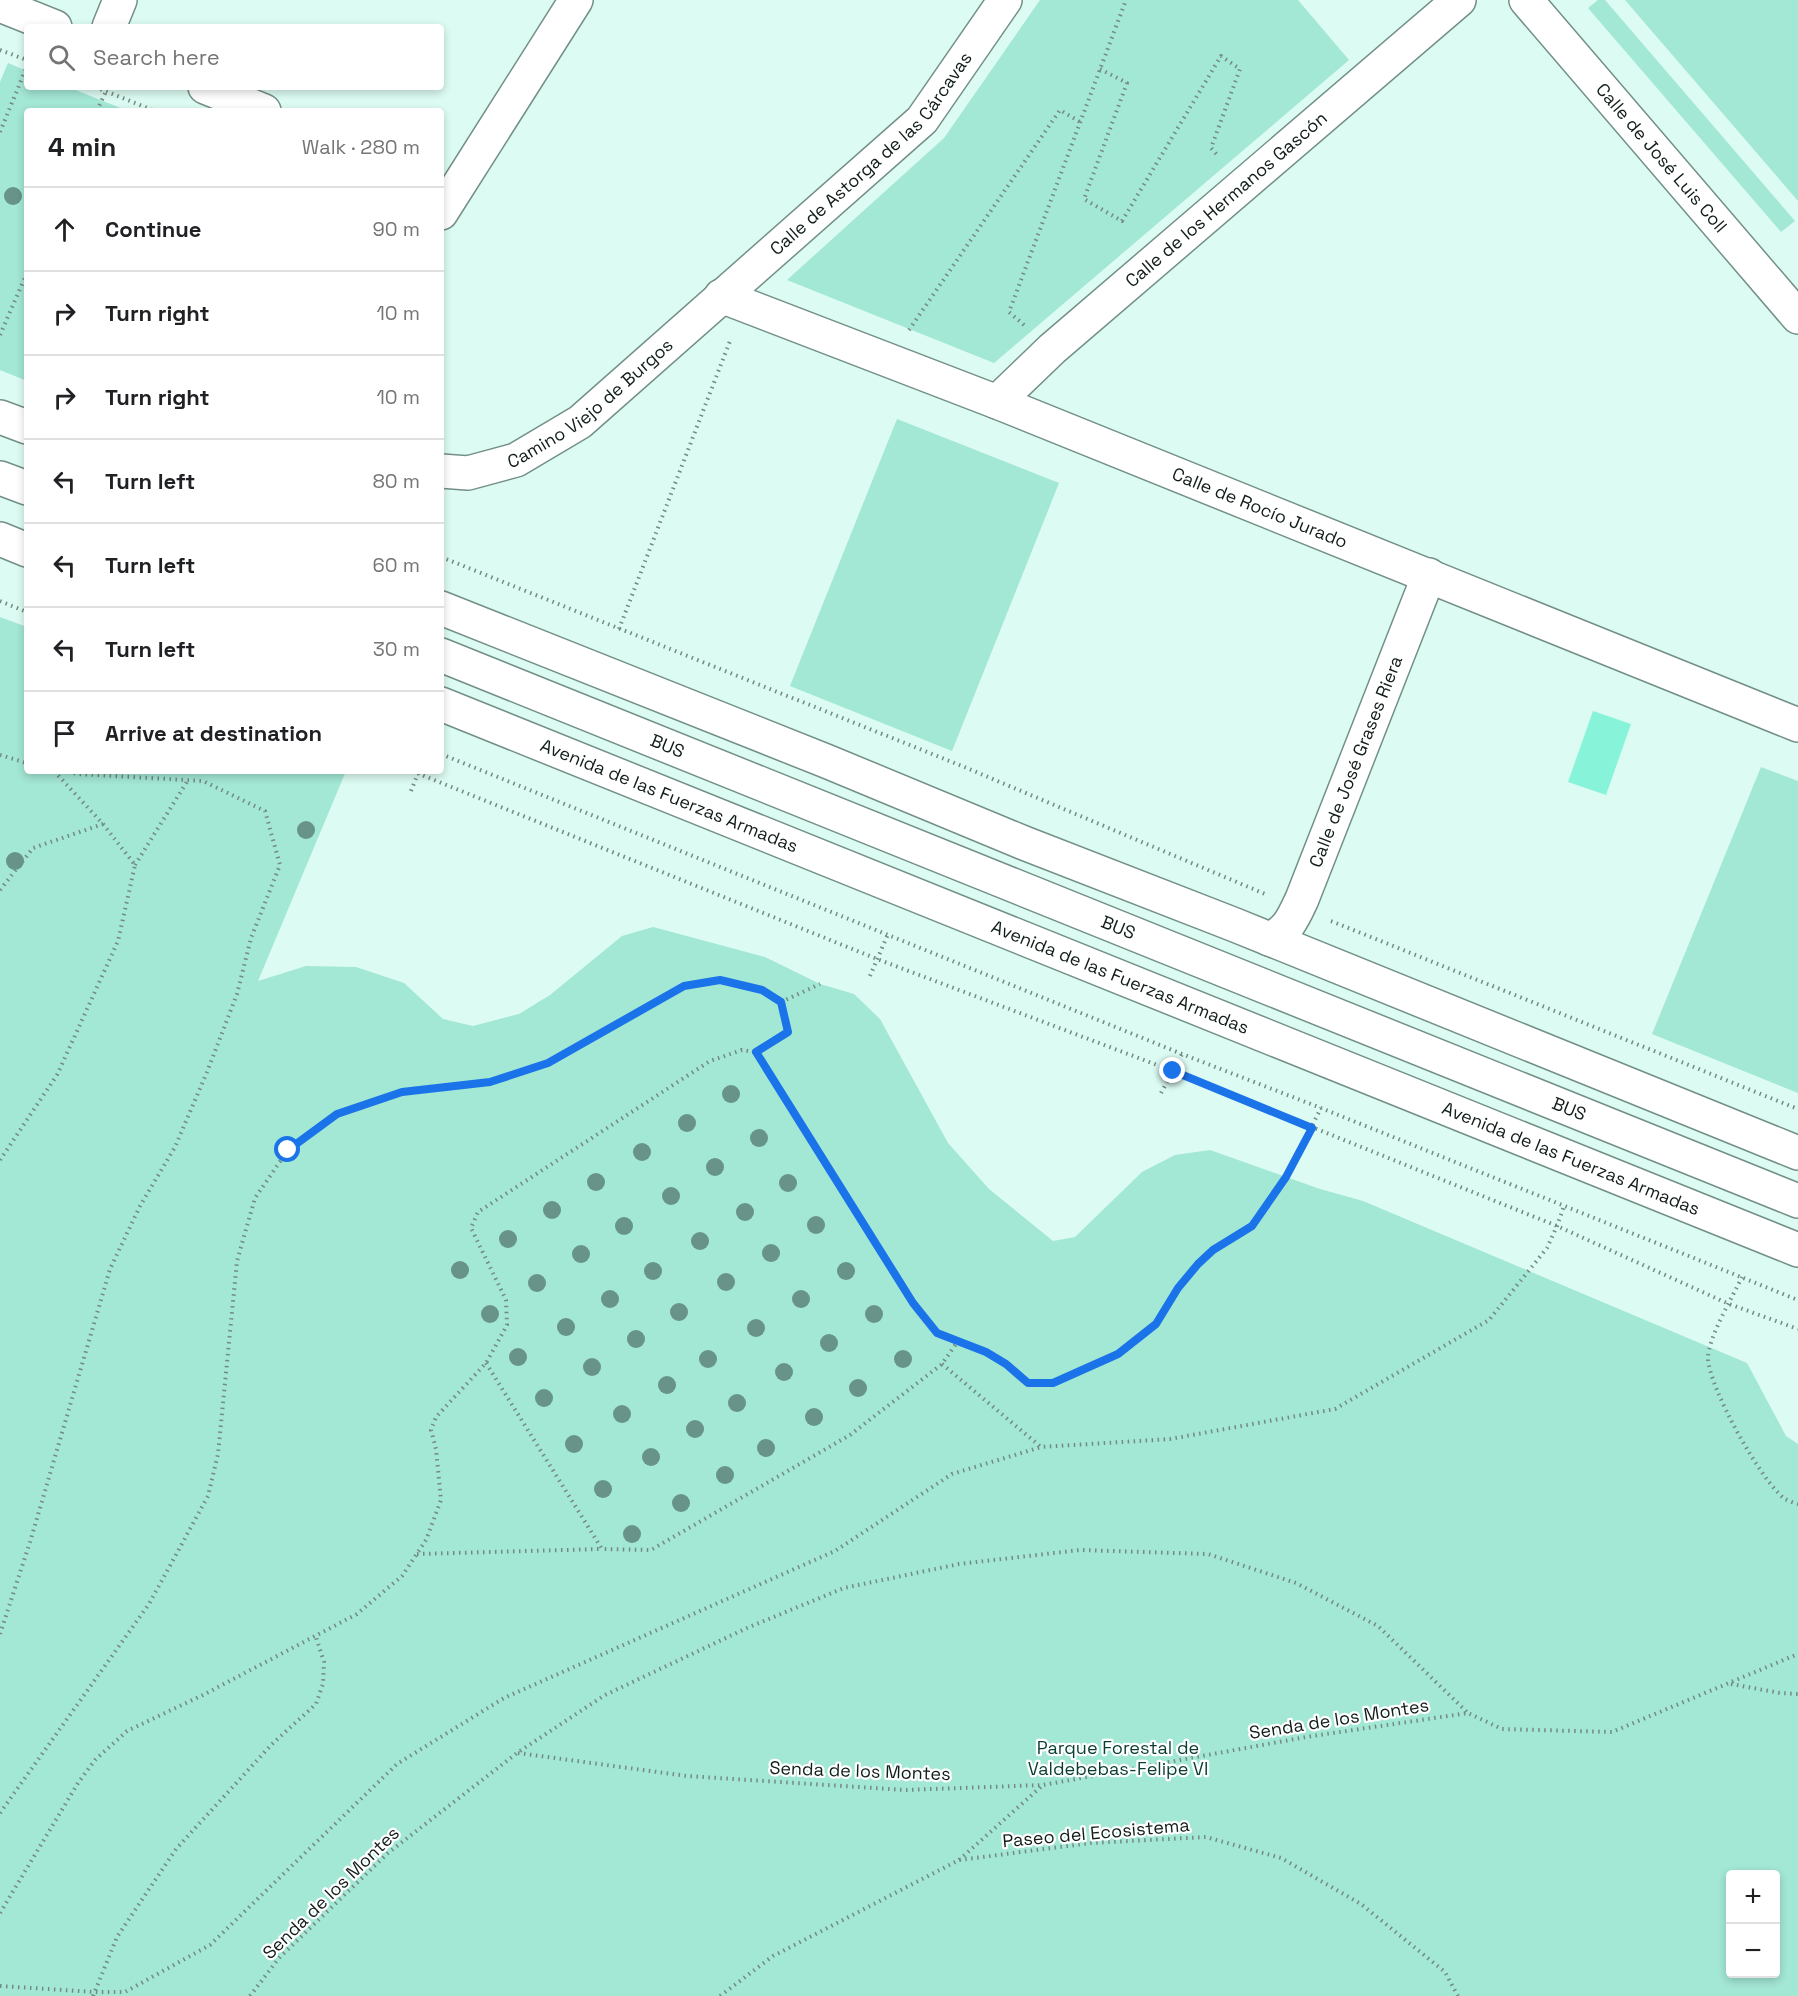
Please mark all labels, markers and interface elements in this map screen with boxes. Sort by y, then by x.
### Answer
search box [24,24,444,90]
icon: search [45,41,78,74]
text: Search here [93,43,220,71]
street label: Calle de Astorga de las Cárcavas [765,47,977,260]
street label: Calle de José Luis Coll [1591,78,1732,237]
street label: Calle de los Hermanos Gascón [1120,106,1332,292]
text: 4 min [48,130,116,164]
text: Walk · 280 m [302,134,420,160]
icon: ahead [48,213,81,246]
text: Continue [105,215,201,243]
text: 90 m [373,216,420,242]
icon: right [48,297,81,330]
text: Turn right [105,299,210,327]
text: 10 m [376,300,420,326]
street label: Camino Viejo de Burgos [505,333,678,473]
icon: right [48,381,81,414]
text: Turn right [105,383,210,411]
text: 10 m [376,384,420,410]
street label: Calle de Rocío Jurado [1169,462,1351,553]
icon: left [48,465,81,498]
text: Turn left [105,467,195,495]
text: 80 m [372,468,420,494]
icon: left [48,549,81,582]
text: Turn left [105,551,195,579]
text: 60 m [373,552,420,578]
icon: left [48,633,81,666]
text: Turn left [105,635,195,663]
text: 30 m [373,636,420,662]
street label: Calle de José Grases Riera [1304,652,1407,871]
icon: arrive [48,717,81,750]
text: Arrive at destination [105,719,322,747]
street label: BUS [647,728,688,763]
street label: Avenida de las Fuerzas Armadas [537,733,802,857]
street label: BUS [1098,910,1139,944]
street label: Avenida de las Fuerzas Armadas [988,915,1252,1039]
route end [1159,1057,1185,1083]
street label: BUS [1549,1091,1590,1126]
street label: Avenida de las Fuerzas Armadas [1439,1096,1703,1220]
route start [274,1136,300,1162]
street label: Senda de los Montes [1248,1693,1430,1744]
park label: Parque Forestal de Valdebebas-Felipe VI [1028,1736,1208,1780]
street label: Senda de los Montes [769,1756,951,1785]
street label: Paseo del Ecosistema [1001,1813,1190,1852]
street label: Senda de los Montes [257,1821,404,1964]
map controls [1726,1870,1780,1978]
button: + [1726,1870,1780,1924]
button: − [1726,1924,1780,1978]

